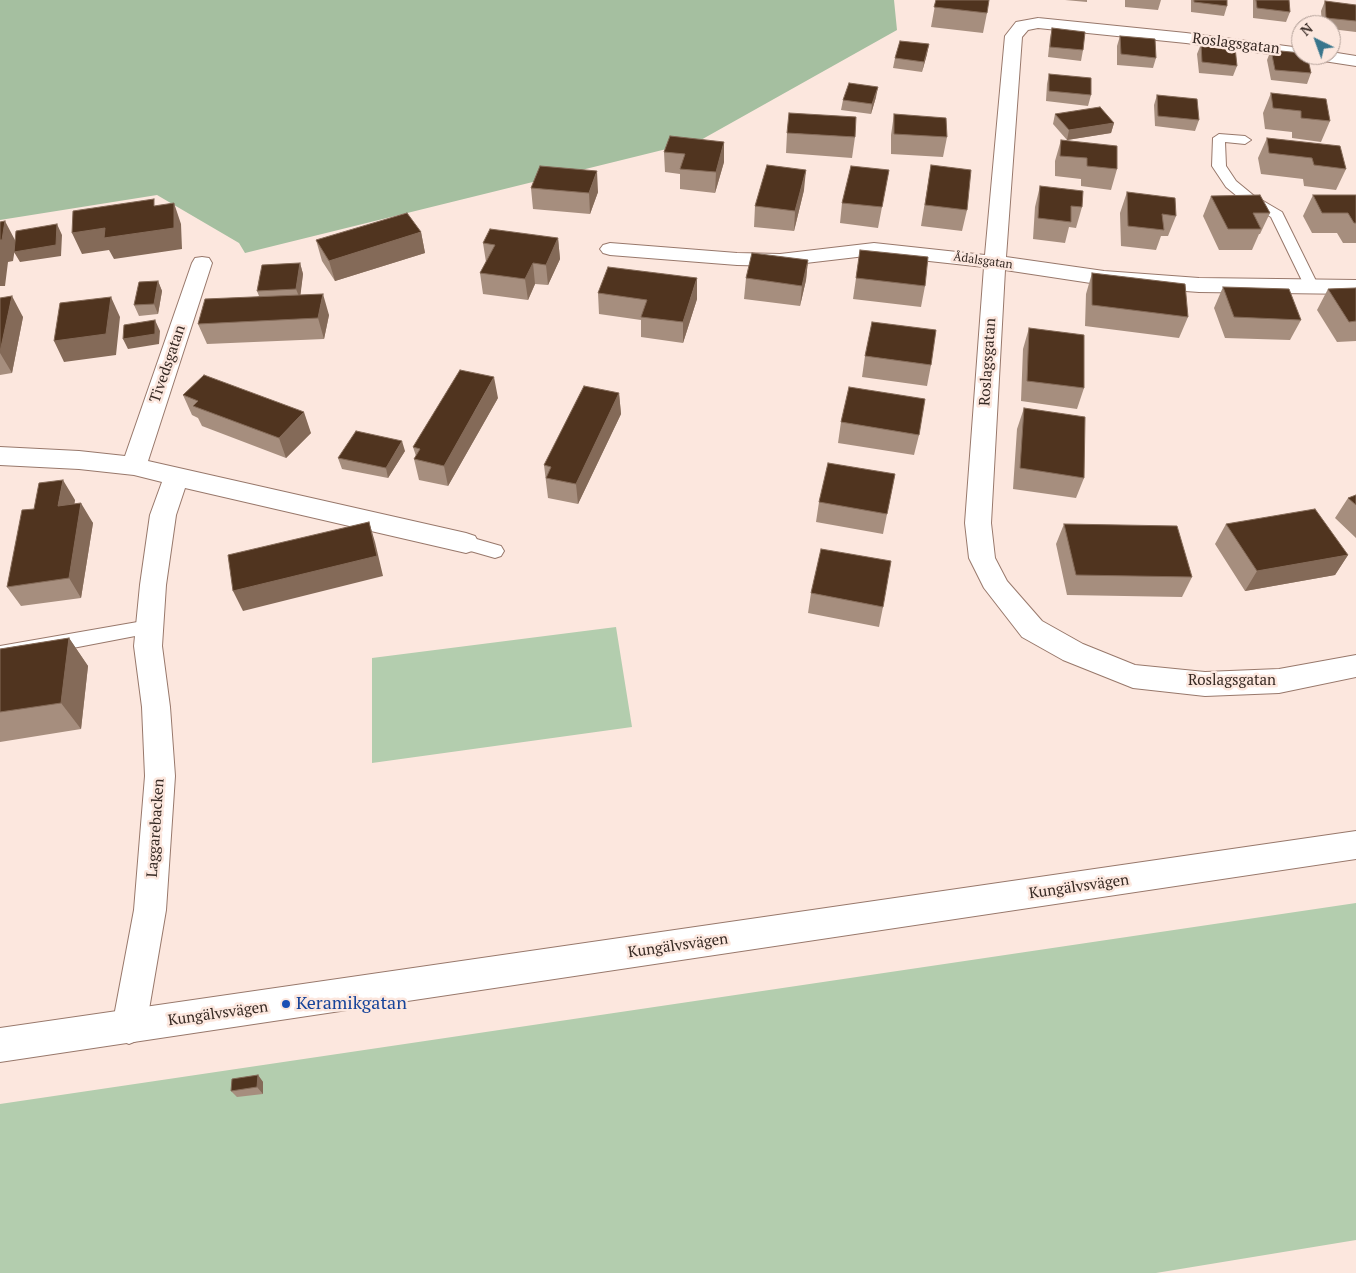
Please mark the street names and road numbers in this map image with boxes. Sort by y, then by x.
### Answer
street label: Roslagsgatan [1191,30,1281,58]
street label: Ådalsgatan [952,250,1014,272]
street label: Roslagsgatan [976,317,1000,407]
street label: Tivedsgatan [146,323,190,405]
street label: Roslagsgatan [1188,672,1276,690]
street label: Laggarebacken [144,778,168,878]
street label: Kungälvsvägen [1028,871,1130,903]
street label: Kungälvsvägen [627,930,729,962]
street label: Kungälvsvägen [167,998,269,1030]

